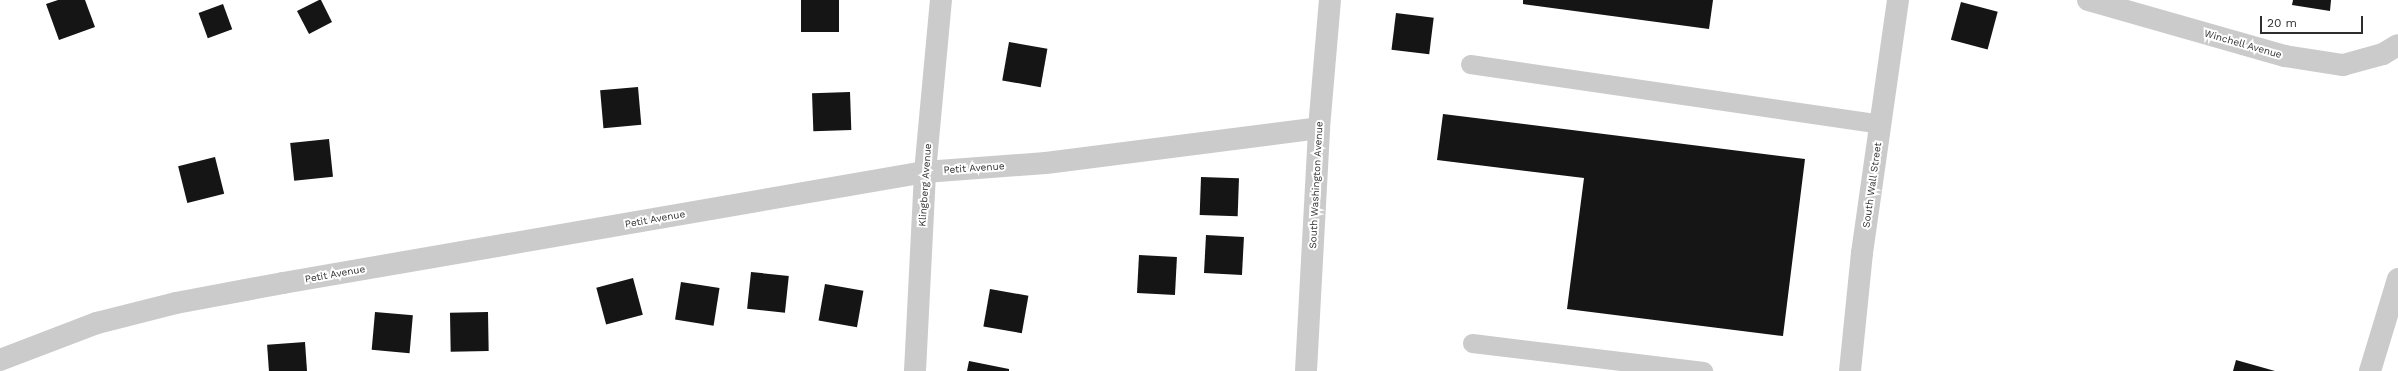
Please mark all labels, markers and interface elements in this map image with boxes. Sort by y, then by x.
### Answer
scale bar [2262,8,2365,34]
text: 20 m [2267,16,2297,30]
street label: Winchell Avenue [2202,27,2284,61]
street label: South Washington Avenue [1307,121,1325,249]
street label: South Wall Street [1860,141,1884,229]
street label: Klingberg Avenue [916,143,934,227]
street label: Petit Avenue [943,160,1005,176]
street label: Petit Avenue [624,208,686,230]
street label: Petit Avenue [304,263,366,285]

